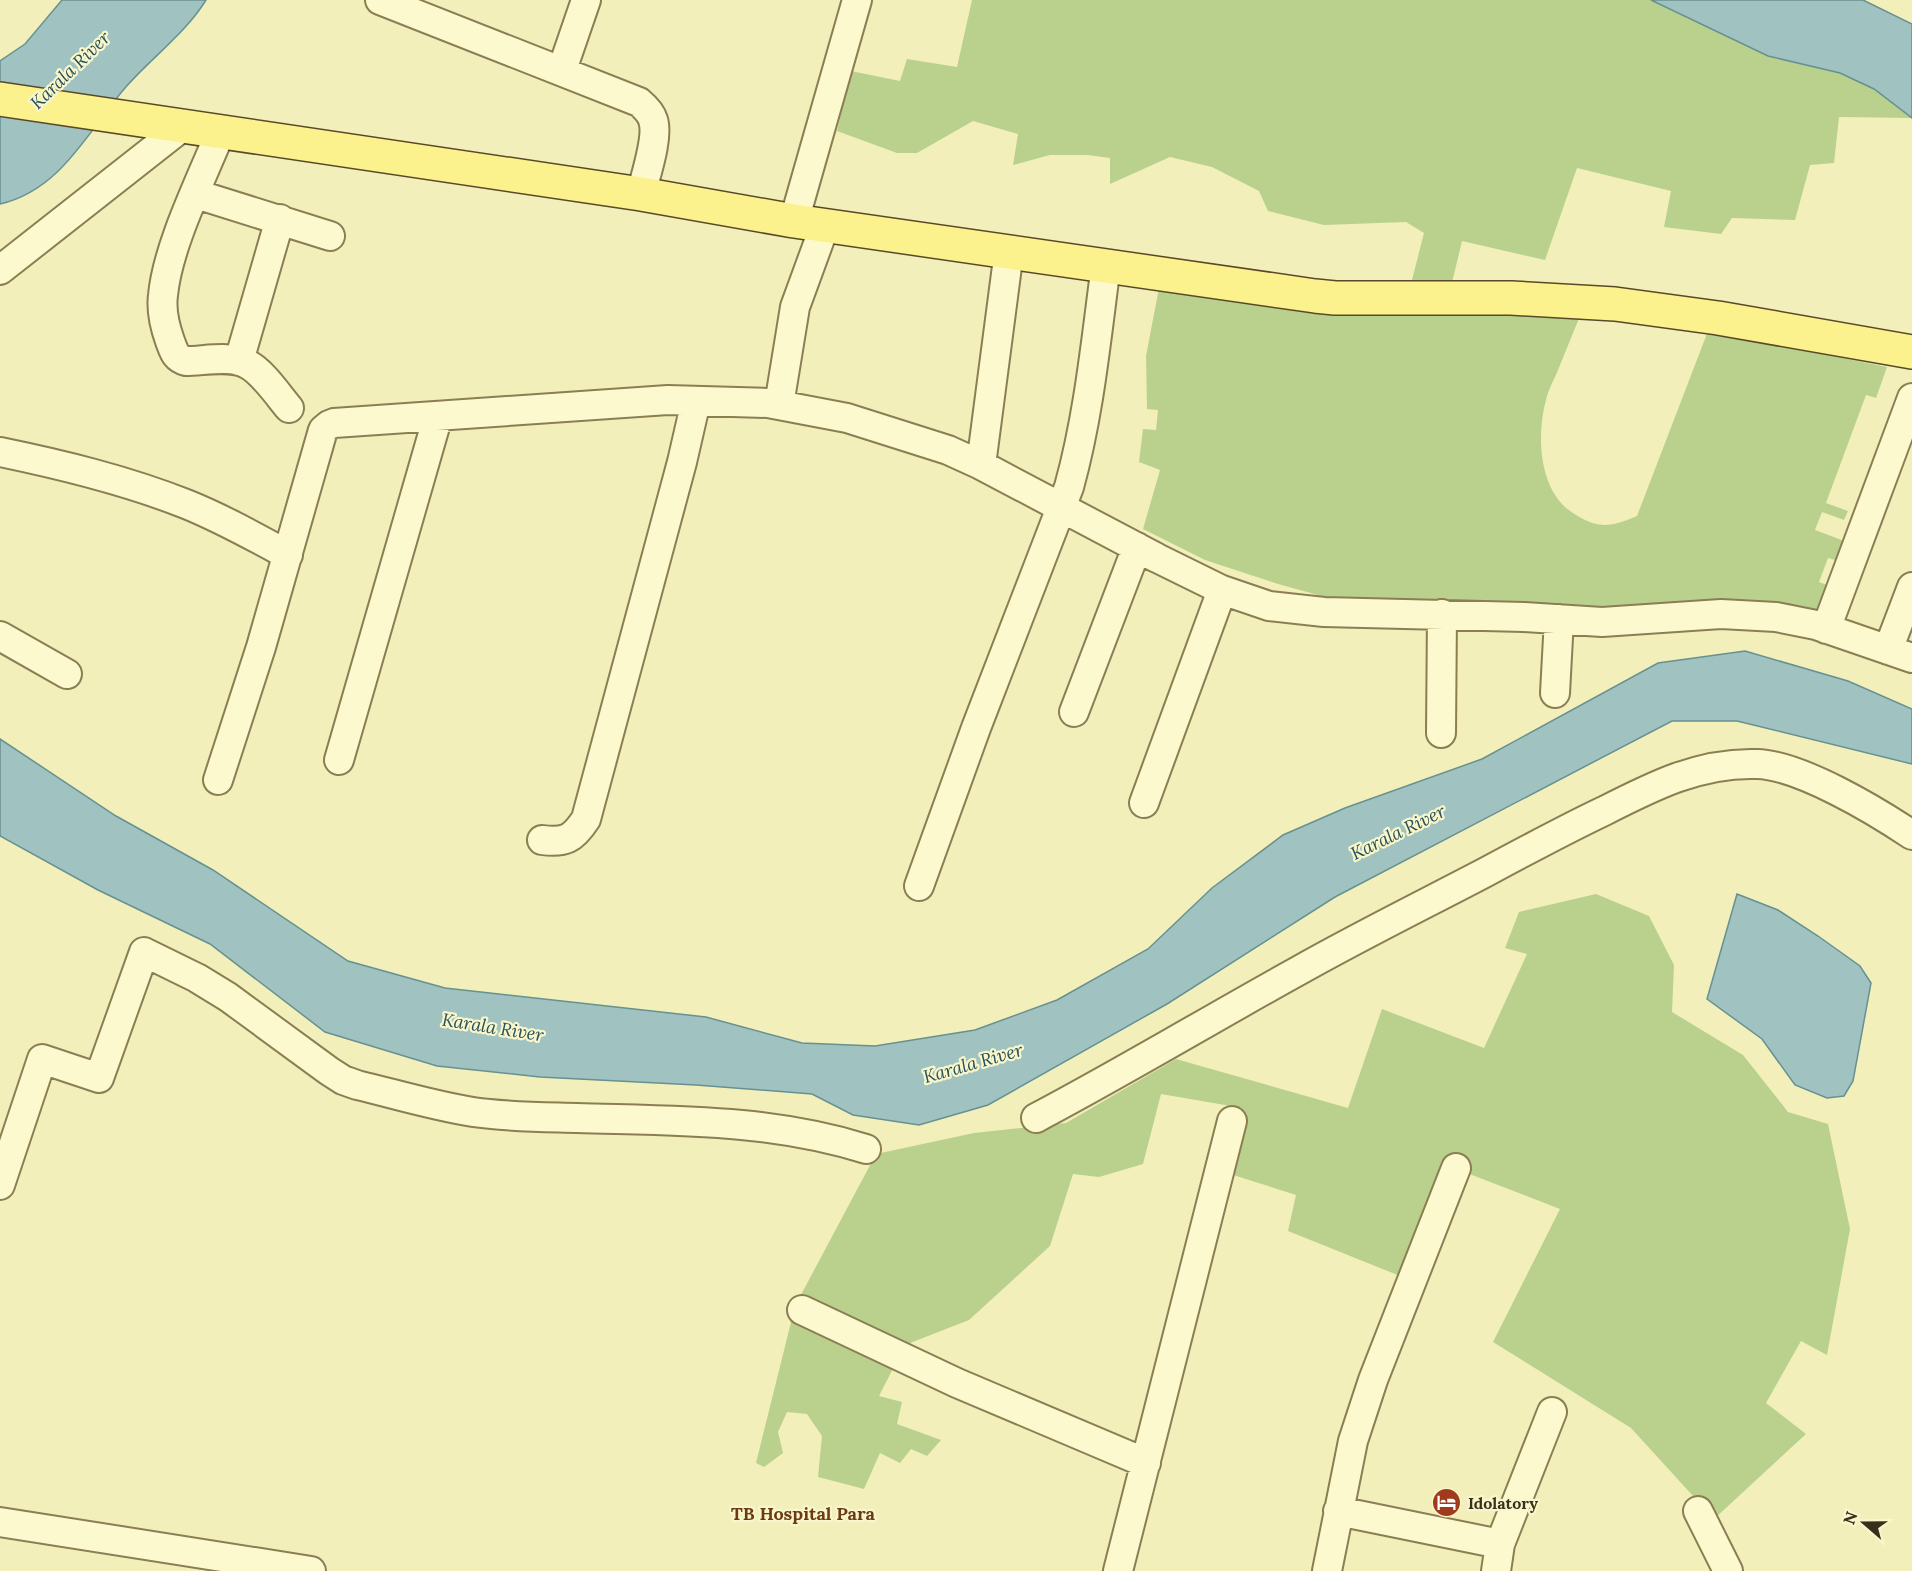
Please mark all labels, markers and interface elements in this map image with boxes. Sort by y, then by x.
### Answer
water label: Karala River [25,26,115,114]
water label: Karala River [1347,799,1450,865]
water label: Karala River [441,1008,546,1047]
water label: Karala River [921,1038,1026,1088]
hotel icon: Idolatory [1431,1487,1463,1519]
place label: Idolatory [1468,1493,1538,1513]
north arrow [1834,1493,1894,1553]
district label: TB Hospital Para [731,1502,876,1525]
text: N [1838,1509,1861,1527]

